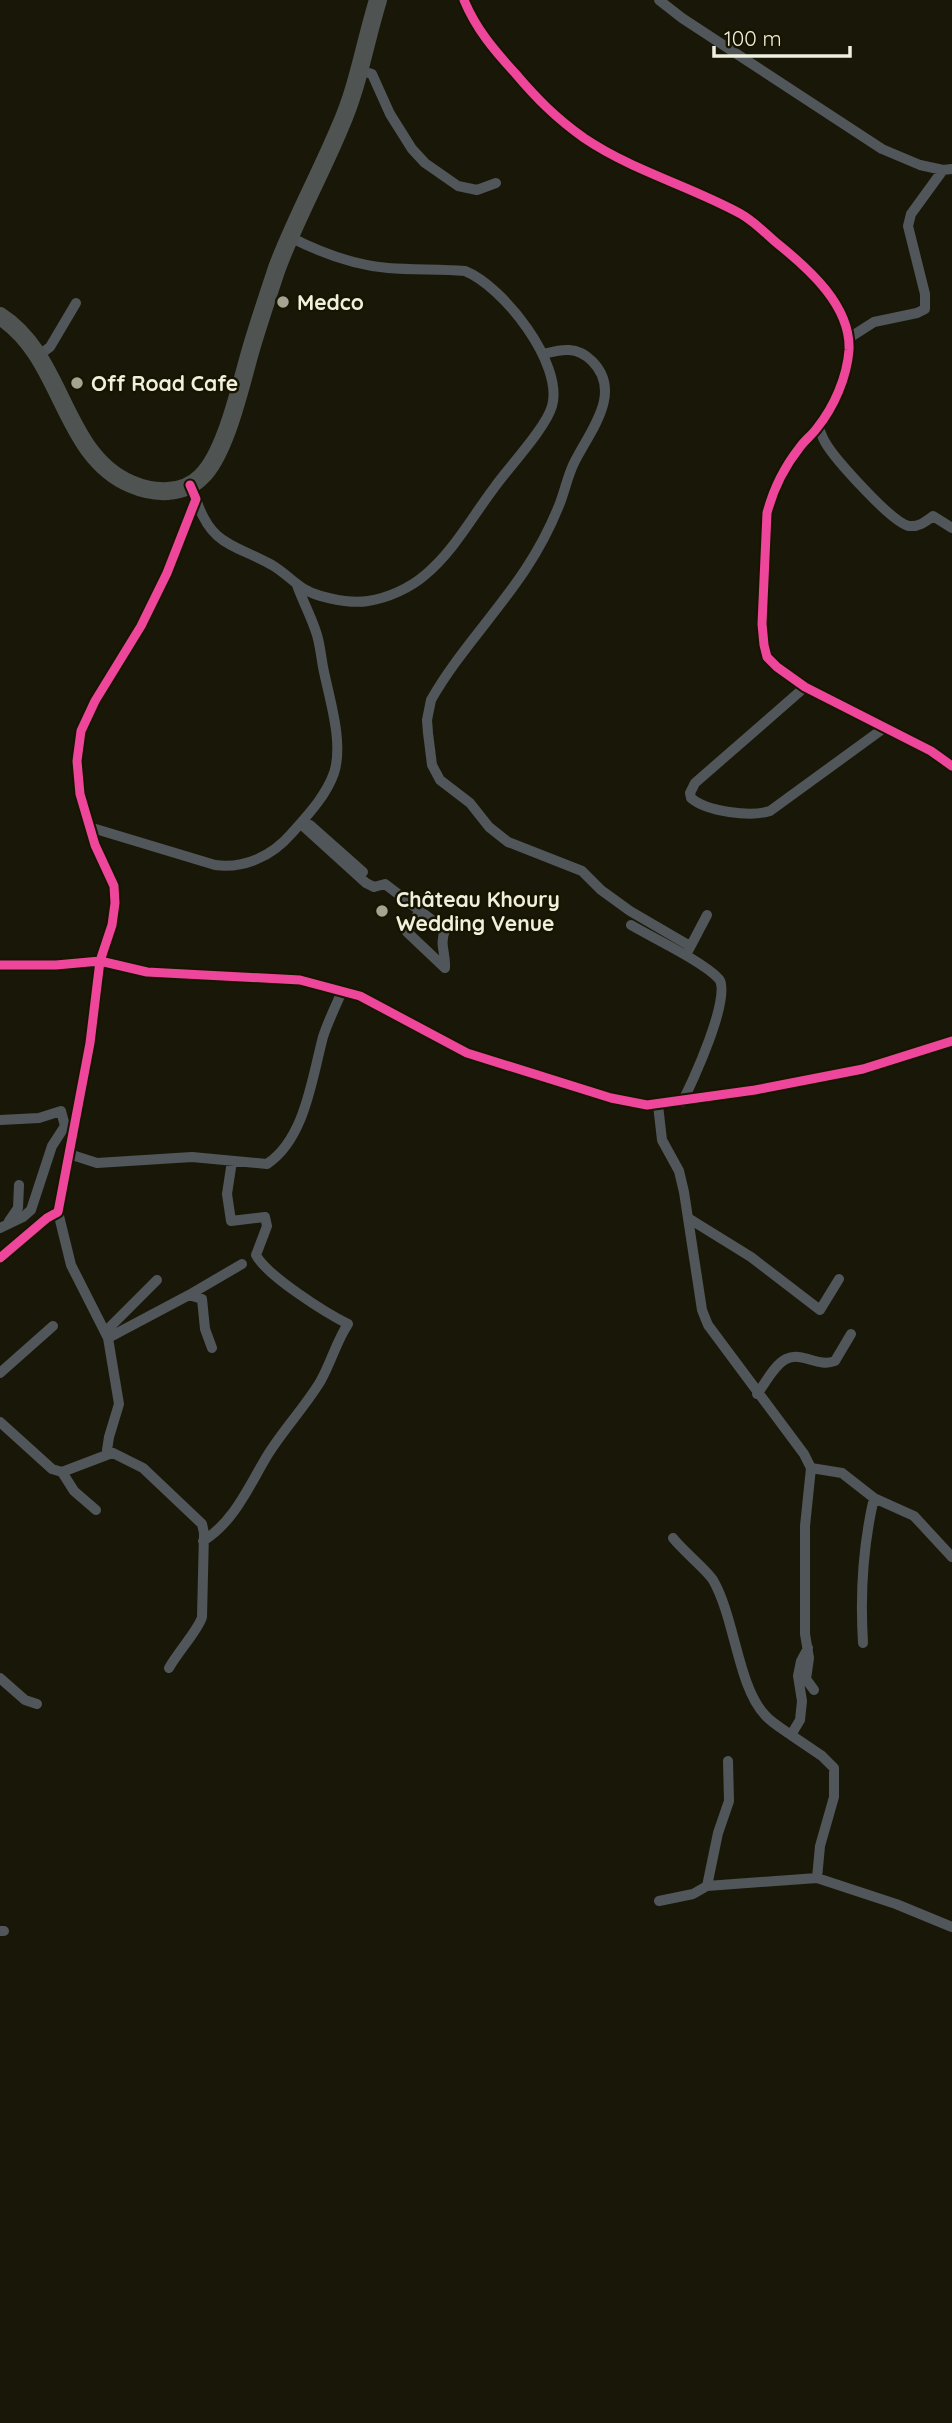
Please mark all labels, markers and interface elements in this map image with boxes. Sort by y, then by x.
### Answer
scale bar [714,14,850,58]
text: 100 m [724,25,782,51]
place label: Medco [297,289,364,315]
marker: Medco [275,294,291,310]
place label: Off Road Cafe [91,370,238,396]
marker: Off Road Cafe [69,375,85,391]
place label: Château Khoury Wedding Venue [396,886,560,936]
marker: Château Khoury Wedding Venue [374,903,390,919]

